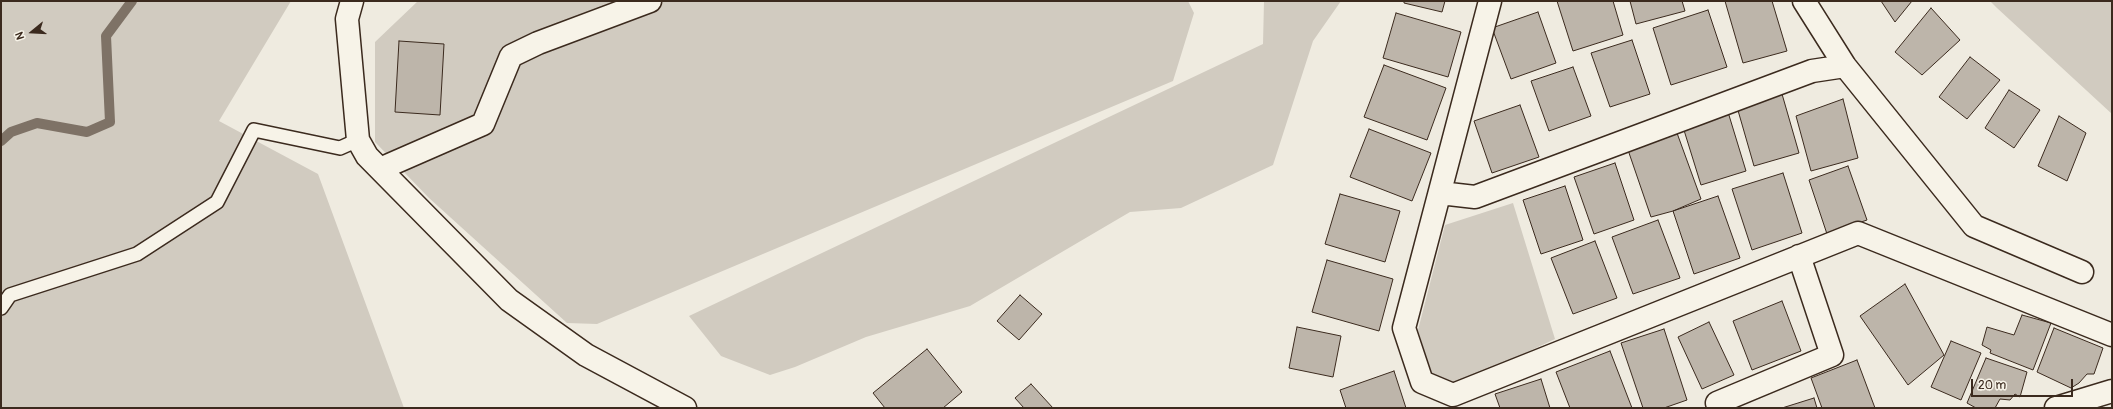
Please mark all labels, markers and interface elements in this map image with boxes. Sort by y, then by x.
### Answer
north arrow [12,12,52,52]
text: N [13,30,27,41]
scale bar [1973,371,2075,397]
text: 20 m [1978,378,2006,393]

